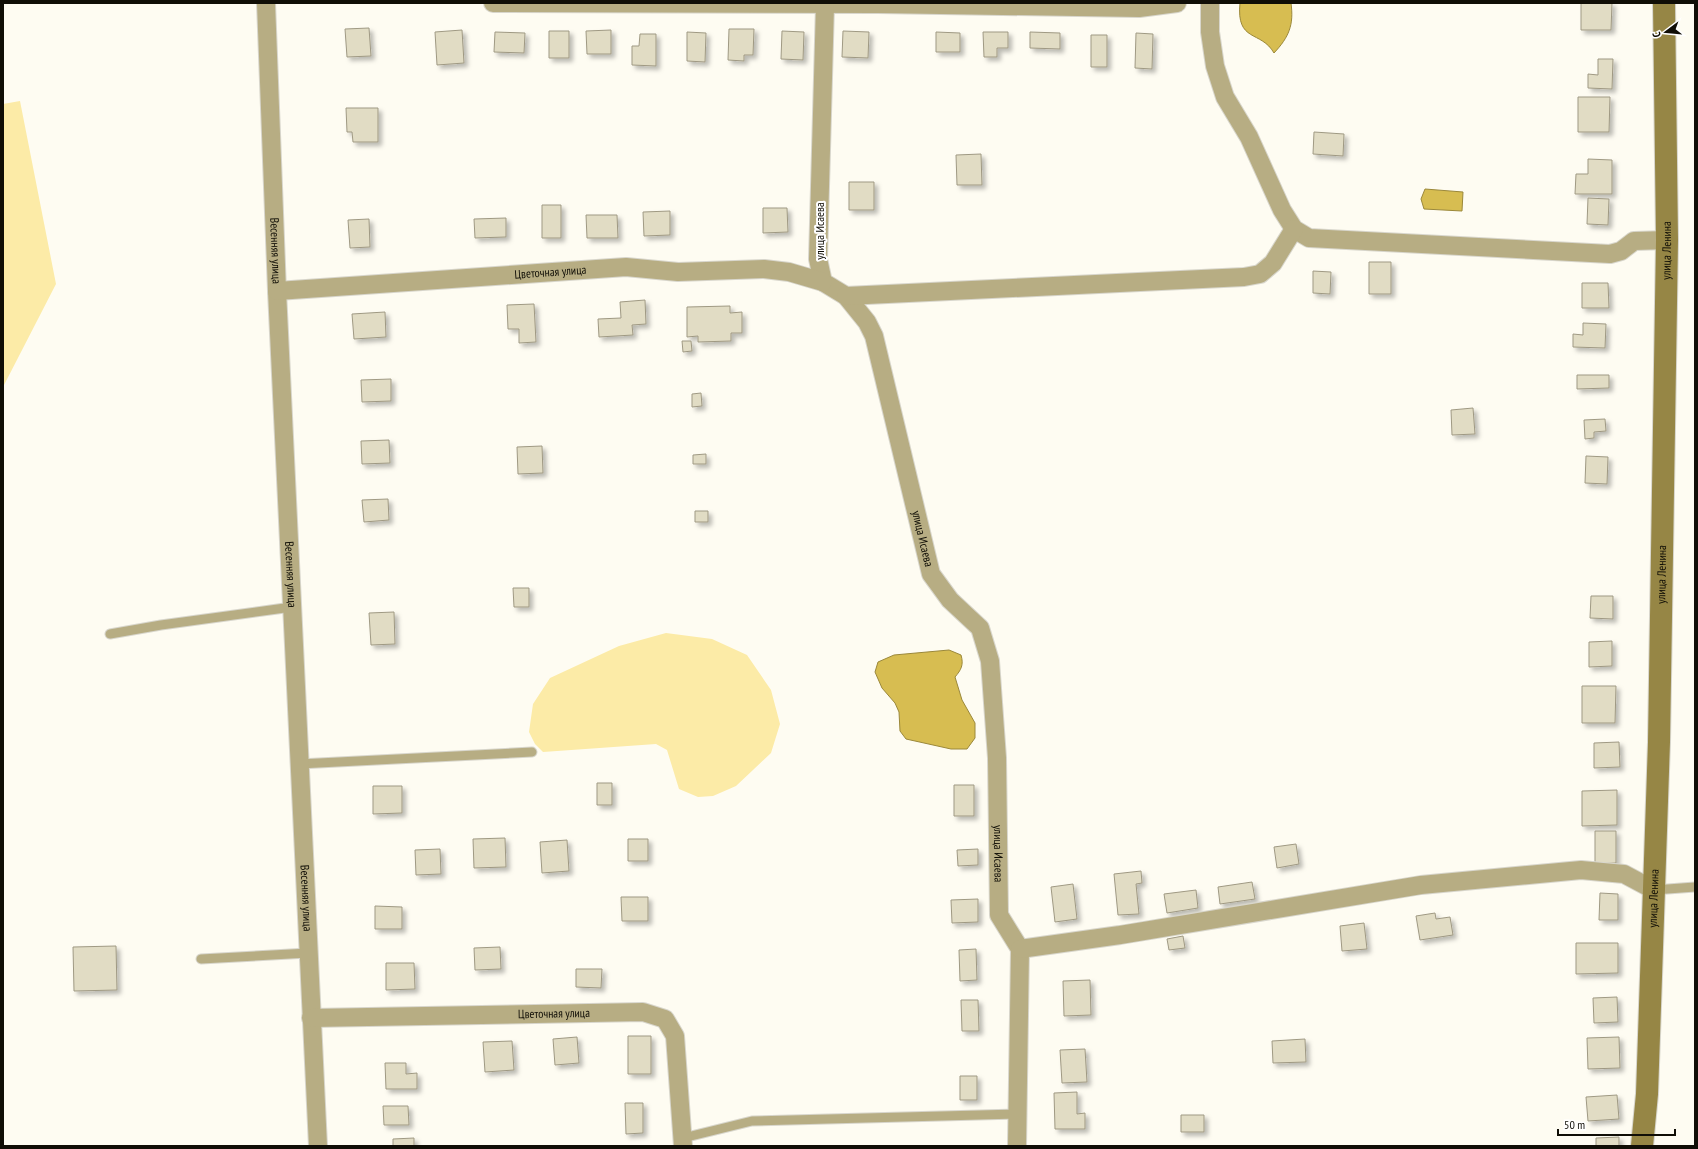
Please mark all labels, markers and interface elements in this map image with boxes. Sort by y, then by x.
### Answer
north arrow [1646,12,1686,52]
text: С [1649,30,1664,39]
street label: улица Исаева [812,202,827,260]
street label: Весенняя улица [267,217,285,284]
street label: улица Ленина [1658,221,1674,280]
street label: Цветочная улица [514,262,587,282]
street label: улица Исаева [909,509,937,568]
street label: Весенняя улица [282,541,300,608]
street label: улица Ленина [1653,545,1669,604]
street label: улица Исаева [991,825,1007,883]
street label: Весенняя улица [298,865,316,932]
street label: улица Ленина [1645,869,1662,928]
street label: Цветочная улица [518,1005,590,1021]
scale bar [1558,1111,1675,1137]
text: 50 m [1564,1117,1585,1132]

